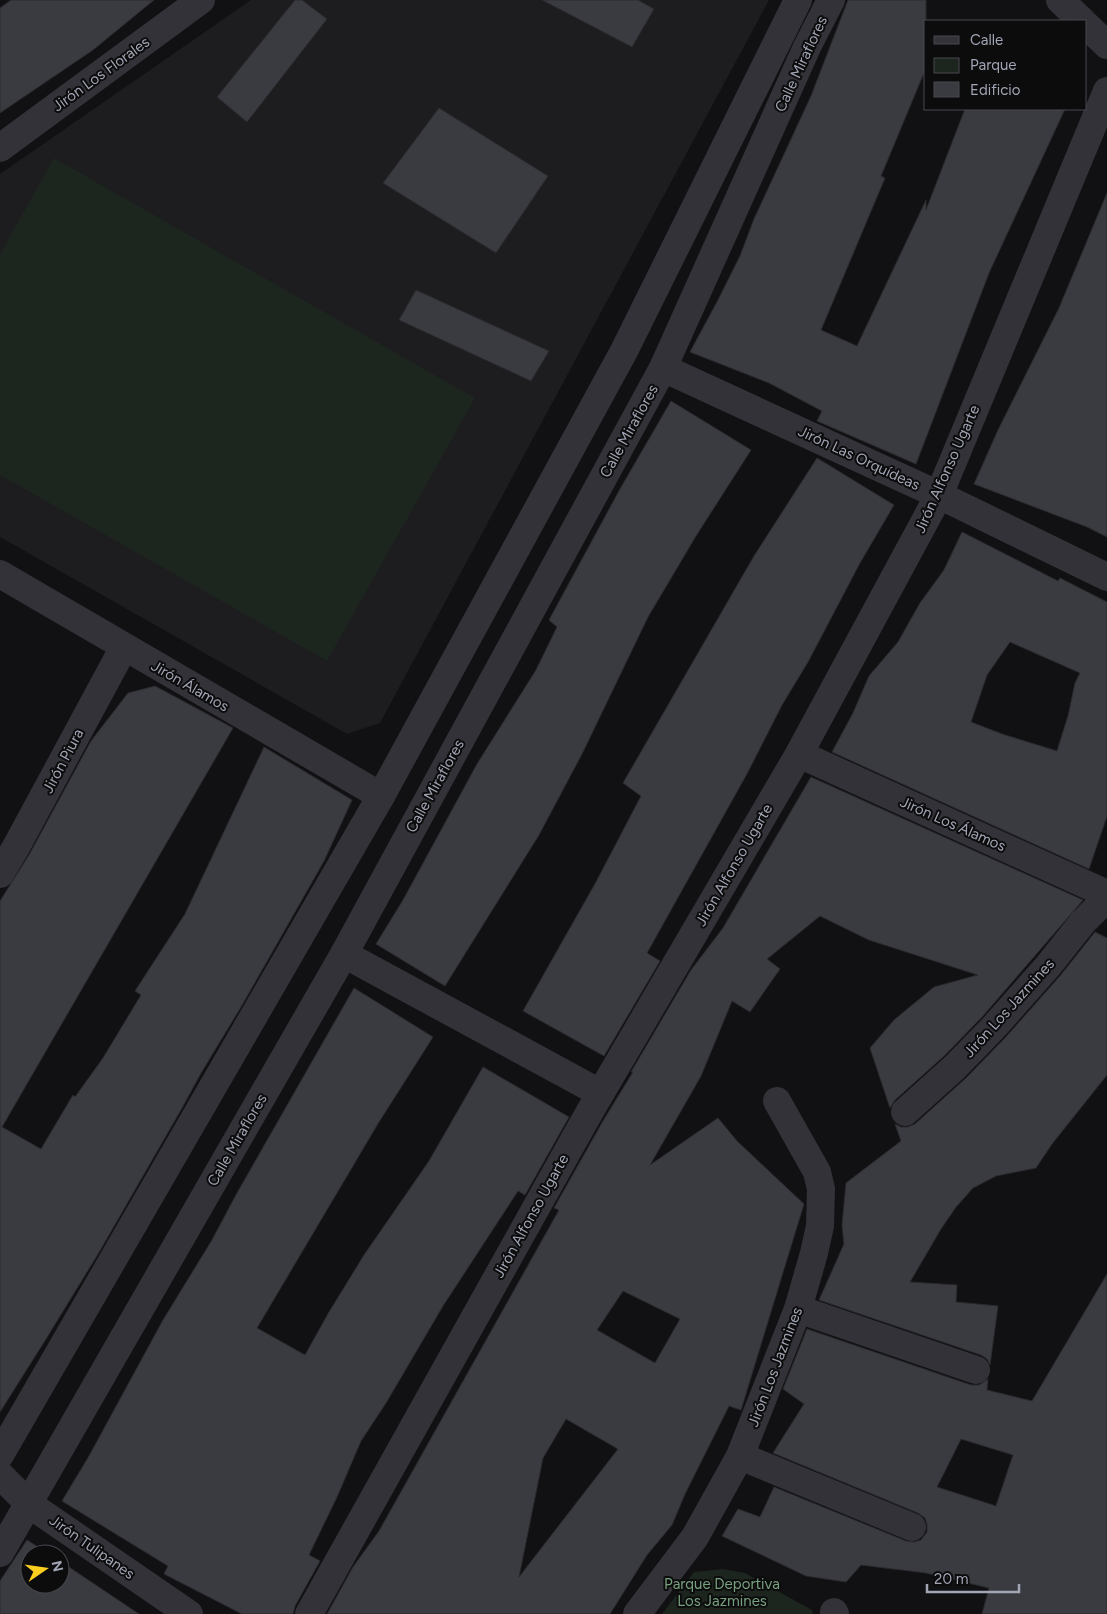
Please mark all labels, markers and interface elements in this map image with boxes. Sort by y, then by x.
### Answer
street label: Calle Miraflores [771,13,831,115]
legend [924,20,1087,110]
text: Calle [970,31,1003,49]
street label: Jirón Los Florales [49,33,153,115]
text: Parque [970,56,1017,74]
text: Edificio [970,81,1021,99]
street label: Calle Miraflores [596,381,662,481]
street label: Jirón Alfonso Ugarte [911,402,983,536]
street label: Jirón Las Orquídeas [795,422,923,494]
street label: Jirón Álamos [148,657,232,715]
street label: Jirón Piura [39,726,87,796]
street label: Calle Miraflores [402,736,468,836]
street label: Jirón Los Álamos [897,793,1009,855]
street label: Jirón Alfonso Ugarte [692,801,776,929]
street label: Jirón Los Jazmines [960,955,1058,1061]
street label: Calle Miraflores [203,1091,271,1189]
street label: Jirón Alfonso Ugarte [490,1151,572,1281]
street label: Jirón Los Jazmines [744,1305,806,1429]
street label: Jirón Tulipanes [46,1511,138,1583]
north arrow [20,1544,70,1594]
text: N [48,1559,67,1573]
scale bar [927,1562,1020,1594]
text: 20 m [934,1570,968,1588]
park label: Parque Deportiva Los Jazmines [664,1575,780,1610]

